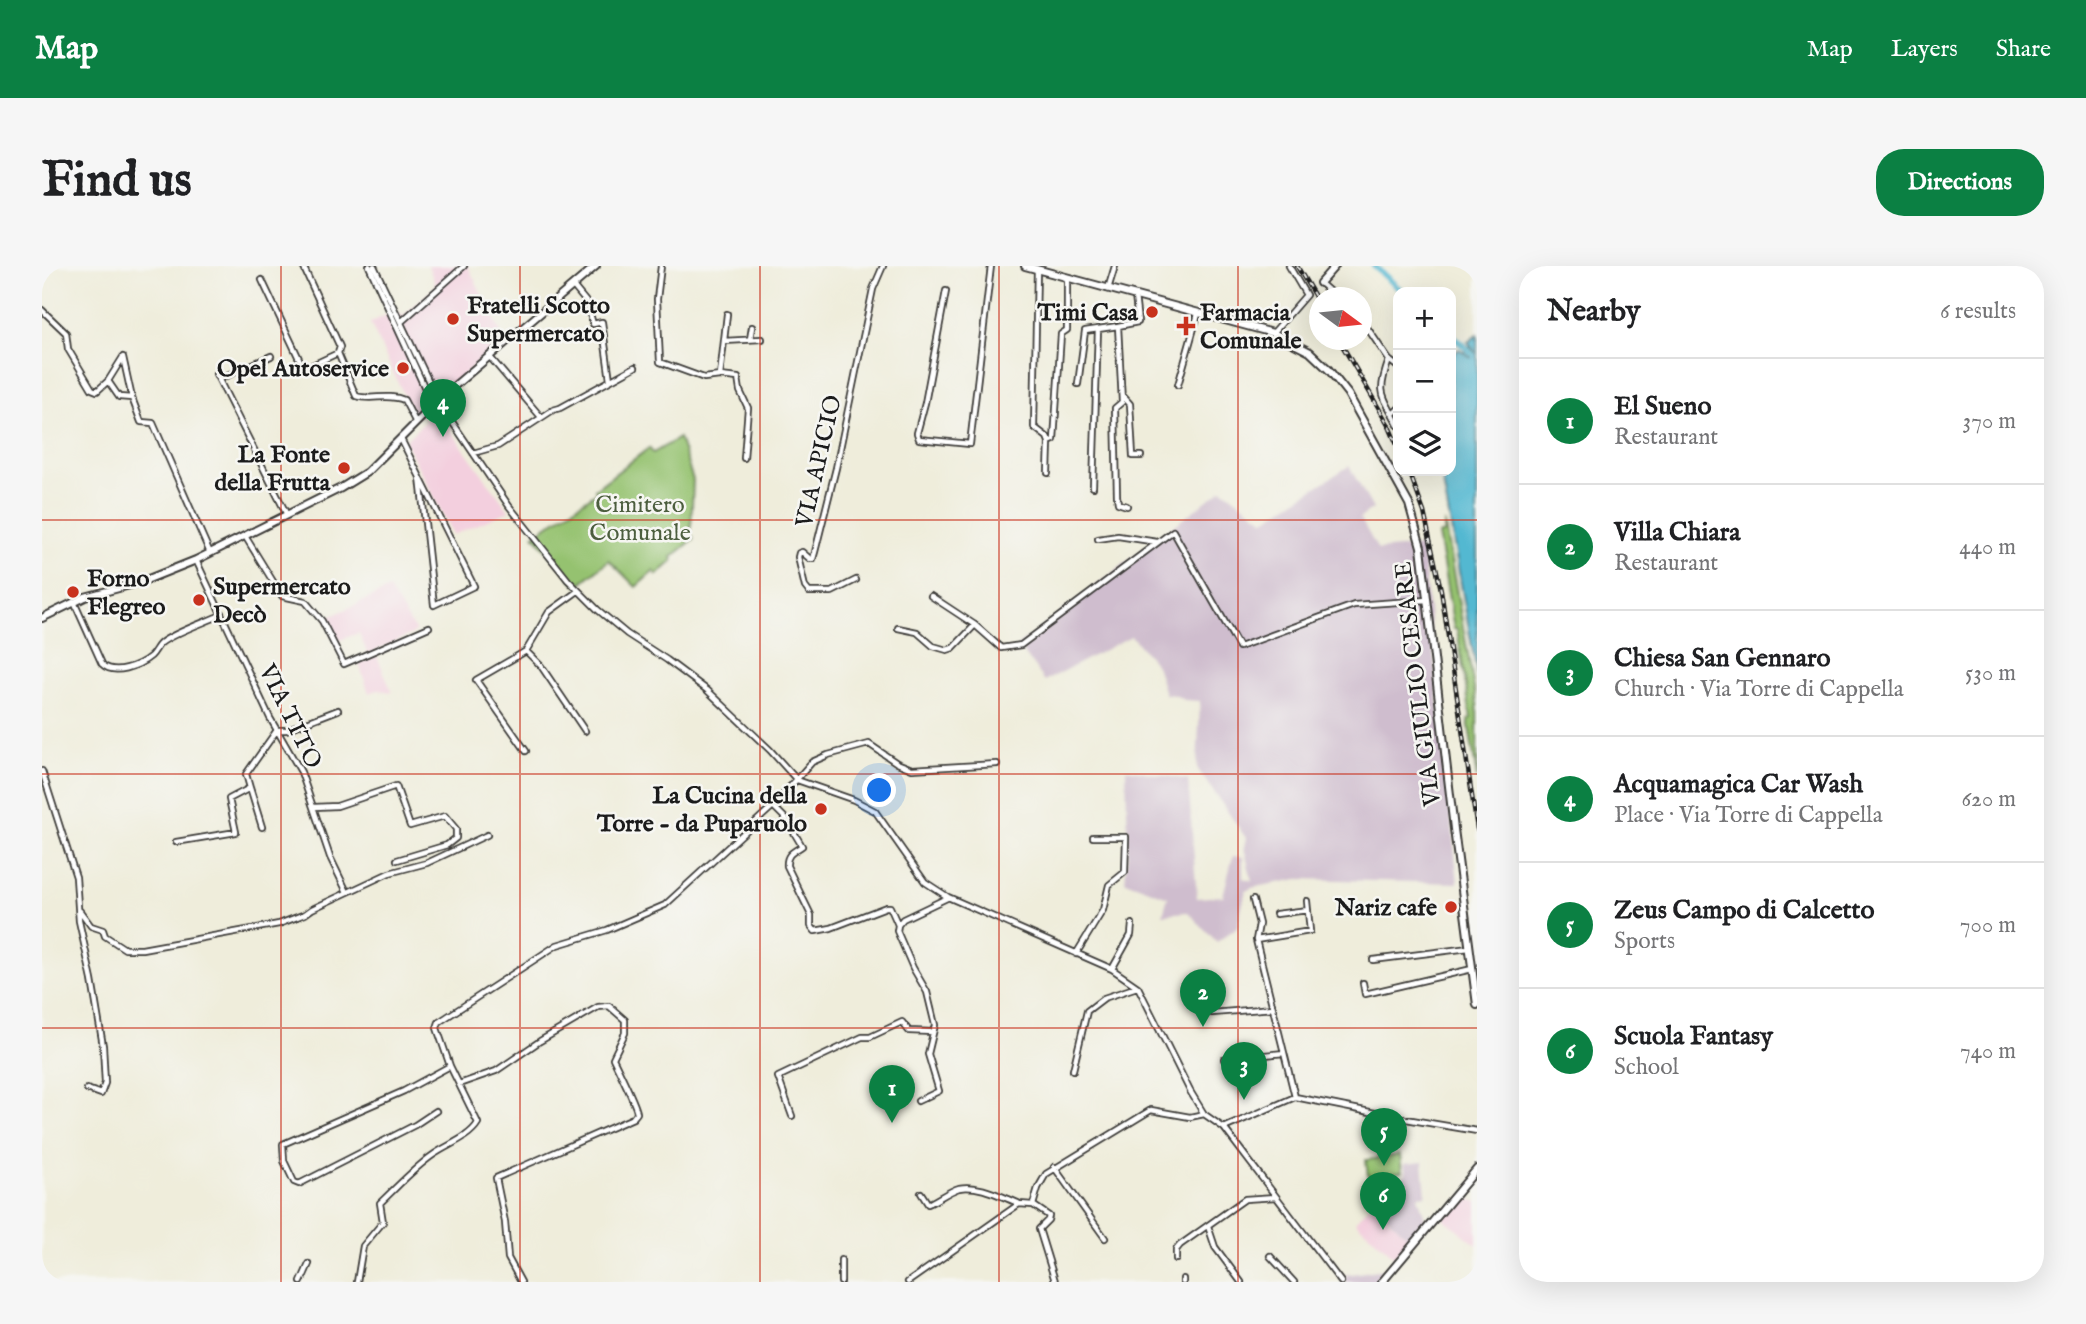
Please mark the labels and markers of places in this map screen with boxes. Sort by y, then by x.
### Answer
place label: Fratelli Scotto Supermercato [467,291,610,350]
place label: Timi Casa [1037,298,1139,329]
place label: Farmacia Comunale [1200,298,1302,357]
marker: Timi Casa [1144,304,1160,320]
marker: Fratelli Scotto Supermercato [445,311,461,327]
marker: Farmacia Comunale [1178,318,1194,334]
place label: Opel Autoservice [217,354,389,385]
marker: Opel Autoservice [395,360,411,376]
pin: 4 [420,379,466,437]
place label: La Fonte della Frutta [214,440,331,499]
marker: La Fonte della Frutta [336,460,352,476]
place label: Forno Flegreo [87,564,166,623]
place label: Supermercato Decò [213,572,351,631]
marker: Forno Flegreo [65,584,81,600]
marker: Supermercato Decò [191,592,207,608]
place label: La Cucina della Torre - da Puparuolo [596,781,808,840]
marker: La Cucina della Torre - da Puparuolo [813,801,829,817]
place label: Nariz cafe [1334,893,1437,924]
marker: Nariz cafe [1443,899,1459,915]
pin: 2 [1180,969,1226,1027]
pin: 3 [1221,1042,1267,1100]
pin: 1 [869,1065,915,1123]
pin: 5 [1361,1108,1407,1166]
pin: 6 [1360,1172,1406,1230]

